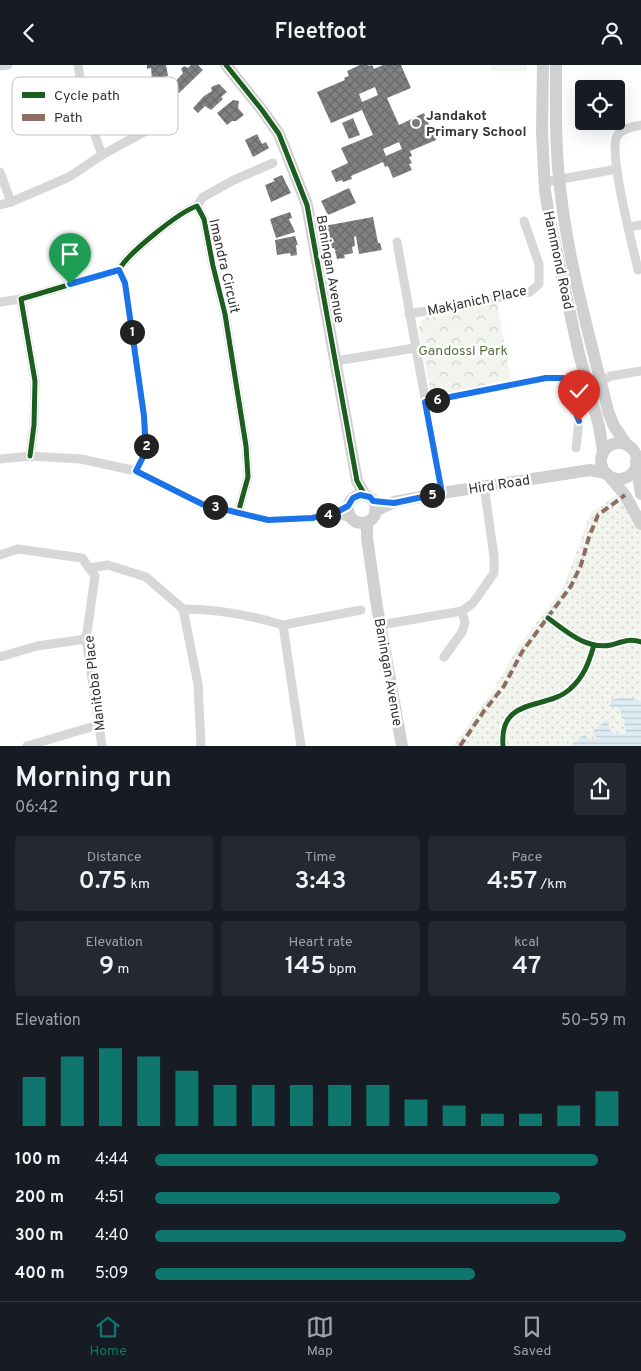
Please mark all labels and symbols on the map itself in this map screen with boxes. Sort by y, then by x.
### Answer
legend [12,77,178,135]
text: Cycle path [54,88,120,105]
place label: Jandakot Primary School [426,108,527,141]
text: Path [54,110,83,127]
marker: Jandakot Primary School [410,117,422,129]
street label: Hammond Road [539,209,576,311]
street label: Baningan Avenue [312,214,347,325]
street label: Imandra Circuit [204,217,243,315]
pin [49,233,91,284]
street label: Makjanich Place [426,283,529,320]
pin: 1 [120,319,144,345]
park label: Gandossi Park [418,343,508,360]
pin [558,370,600,421]
pin: 6 [424,387,450,413]
pin: 2 [134,433,158,459]
street label: Hird Road [467,472,531,499]
pin: 5 [420,483,444,507]
pin: 3 [202,495,228,519]
pin: 4 [316,503,340,527]
street label: Baningan Avenue [370,617,405,728]
street label: Manitoba Place [81,634,110,732]

